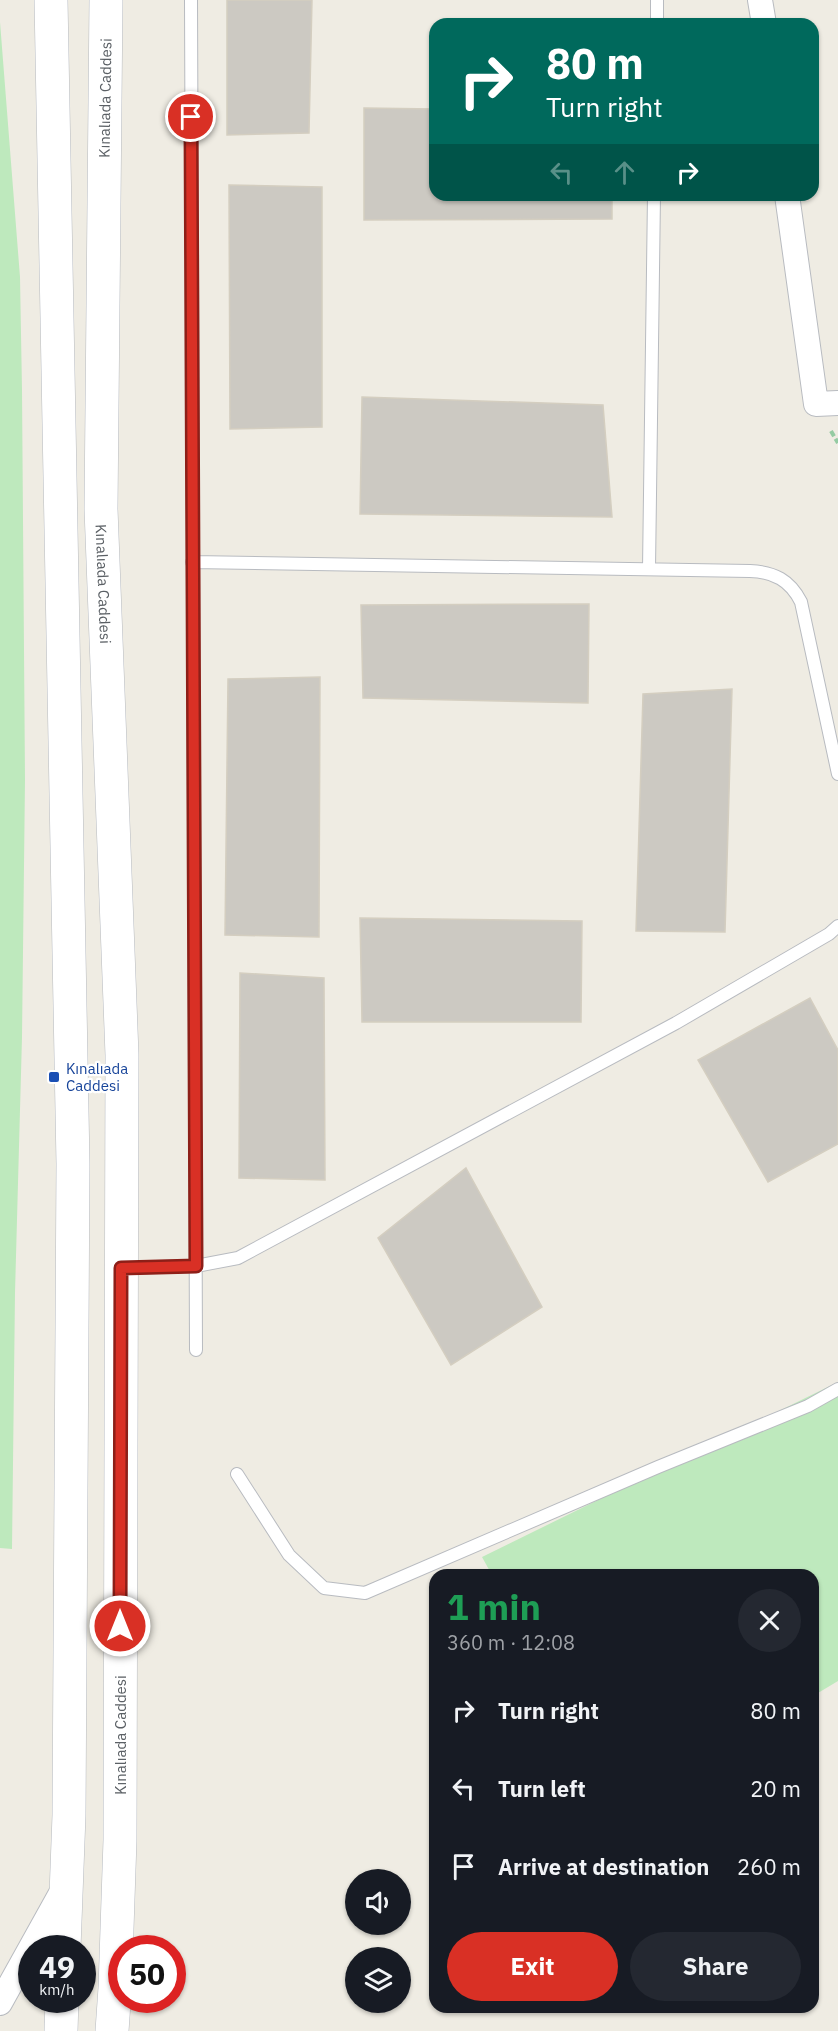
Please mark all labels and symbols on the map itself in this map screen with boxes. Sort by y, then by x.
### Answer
street label: Kınalıada Caddesi [94,38,116,158]
pin [165,91,216,142]
street label: Kınalıada Caddesi [92,524,116,644]
place label: Kınalıada Caddesi [66,1059,128,1095]
marker: Kınalıada Caddesi [47,1070,61,1084]
position arrow [88,1594,152,1658]
street label: Kınalıada Caddesi [111,1675,130,1795]
speed limit sign: 50 [108,1935,186,2013]

